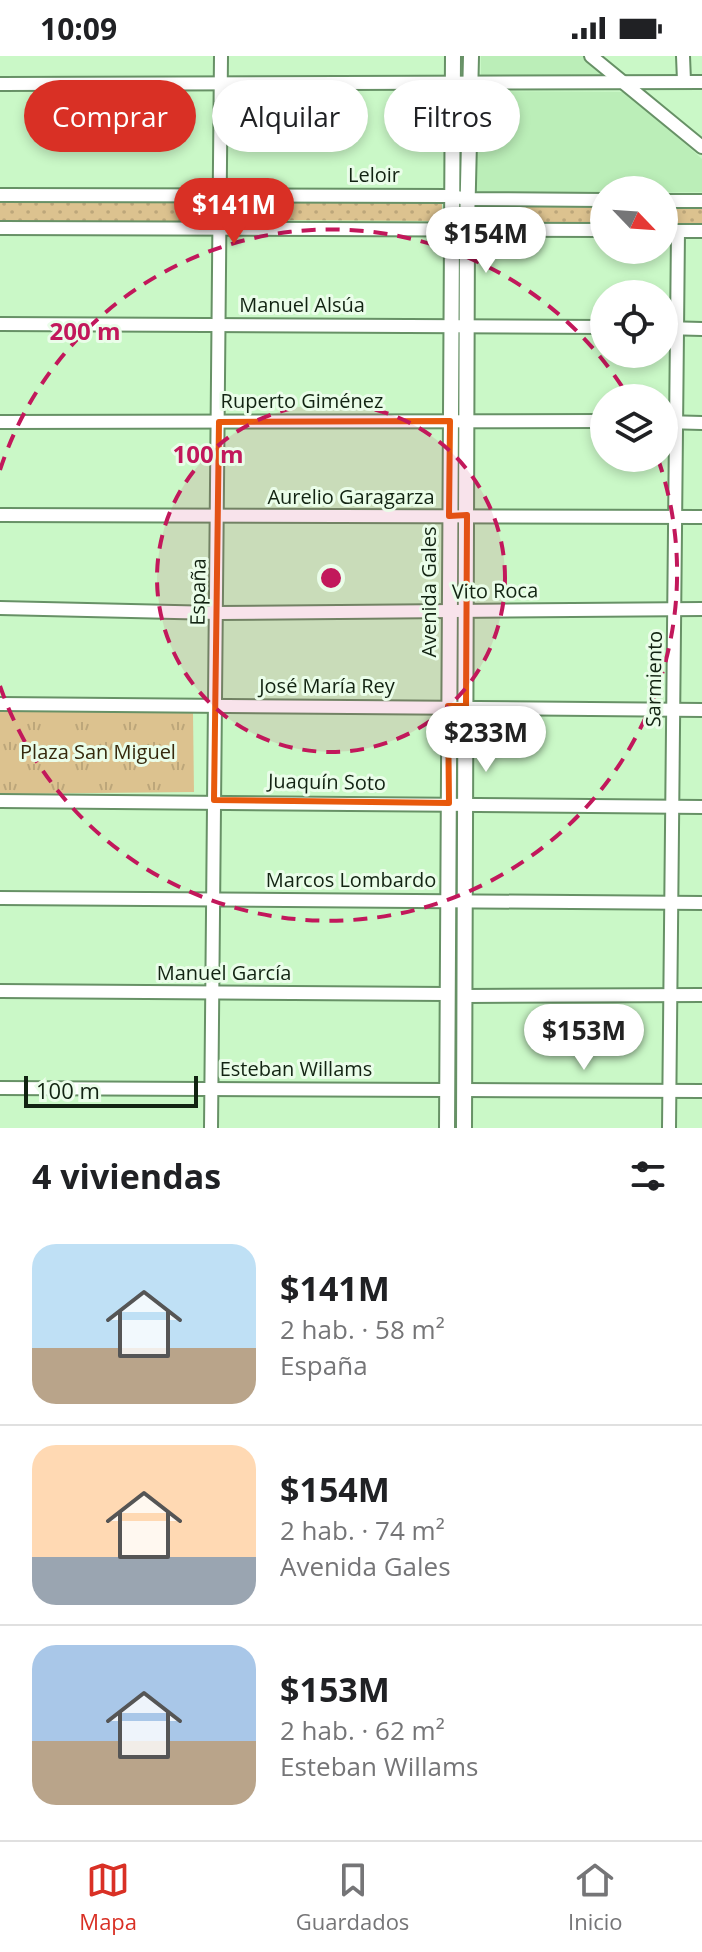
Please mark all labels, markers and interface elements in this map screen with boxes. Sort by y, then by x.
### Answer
text: 10:09 [40,8,117,49]
chip: Comprar [24,80,196,152]
chip: Alquilar [212,80,368,152]
chip: Filtros [384,80,520,152]
street label: Leloir [348,161,400,188]
north arrow [590,176,678,264]
map controls [590,176,678,472]
pin: $141M [178,178,290,246]
text: $141M [192,186,276,222]
pin: $154M [430,207,542,275]
text: $154M [444,215,528,251]
button: locate [590,280,678,368]
street label: Manuel Alsúa [239,291,365,318]
text: 200 m [50,314,120,347]
button: layers [590,384,678,472]
street label: Ruperto Giménez [221,387,383,414]
text: 100 m [173,437,243,470]
street label: Aurelio Garagarza [267,483,435,510]
street label: Avenida Gales [415,526,442,658]
street label: España [183,558,212,626]
centre of rings [317,564,345,592]
street label: Vito Roca [452,576,538,605]
street label: Sarmiento [639,631,668,727]
street label: José María Rey [257,672,396,699]
pin: $233M [430,706,542,774]
text: $233M [444,714,528,750]
park label: Plaza San Miguel [20,738,176,765]
street label: Juaquín Soto [266,767,386,796]
street label: Marcos Lombardo [266,866,436,893]
street label: Manuel García [157,959,291,986]
pin: $153M [528,1004,640,1072]
text: $153M [542,1012,626,1048]
street label: Esteban Willams [220,1055,372,1082]
scale bar [24,1072,198,1108]
text: 100 m [36,1075,100,1105]
text: 4 viviendas [32,1153,221,1199]
icon: filters [626,1154,670,1198]
text: $141M [280,1265,390,1311]
icon: home [96,1276,192,1372]
text: 2 hab. · 58 m² [280,1311,445,1347]
text: España [280,1347,368,1383]
text: $154M [280,1466,390,1512]
icon: home [96,1477,192,1573]
text: 2 hab. · 74 m² [280,1512,445,1548]
text: Avenida Gales [280,1548,451,1584]
text: $153M [280,1666,390,1712]
icon: home [96,1677,192,1773]
text: 2 hab. · 62 m² [280,1712,445,1748]
text: Esteban Willams [280,1748,478,1784]
tab: Mapa [79,1858,137,1936]
tab: Guardados [296,1858,409,1936]
tab: Inicio [568,1858,623,1936]

